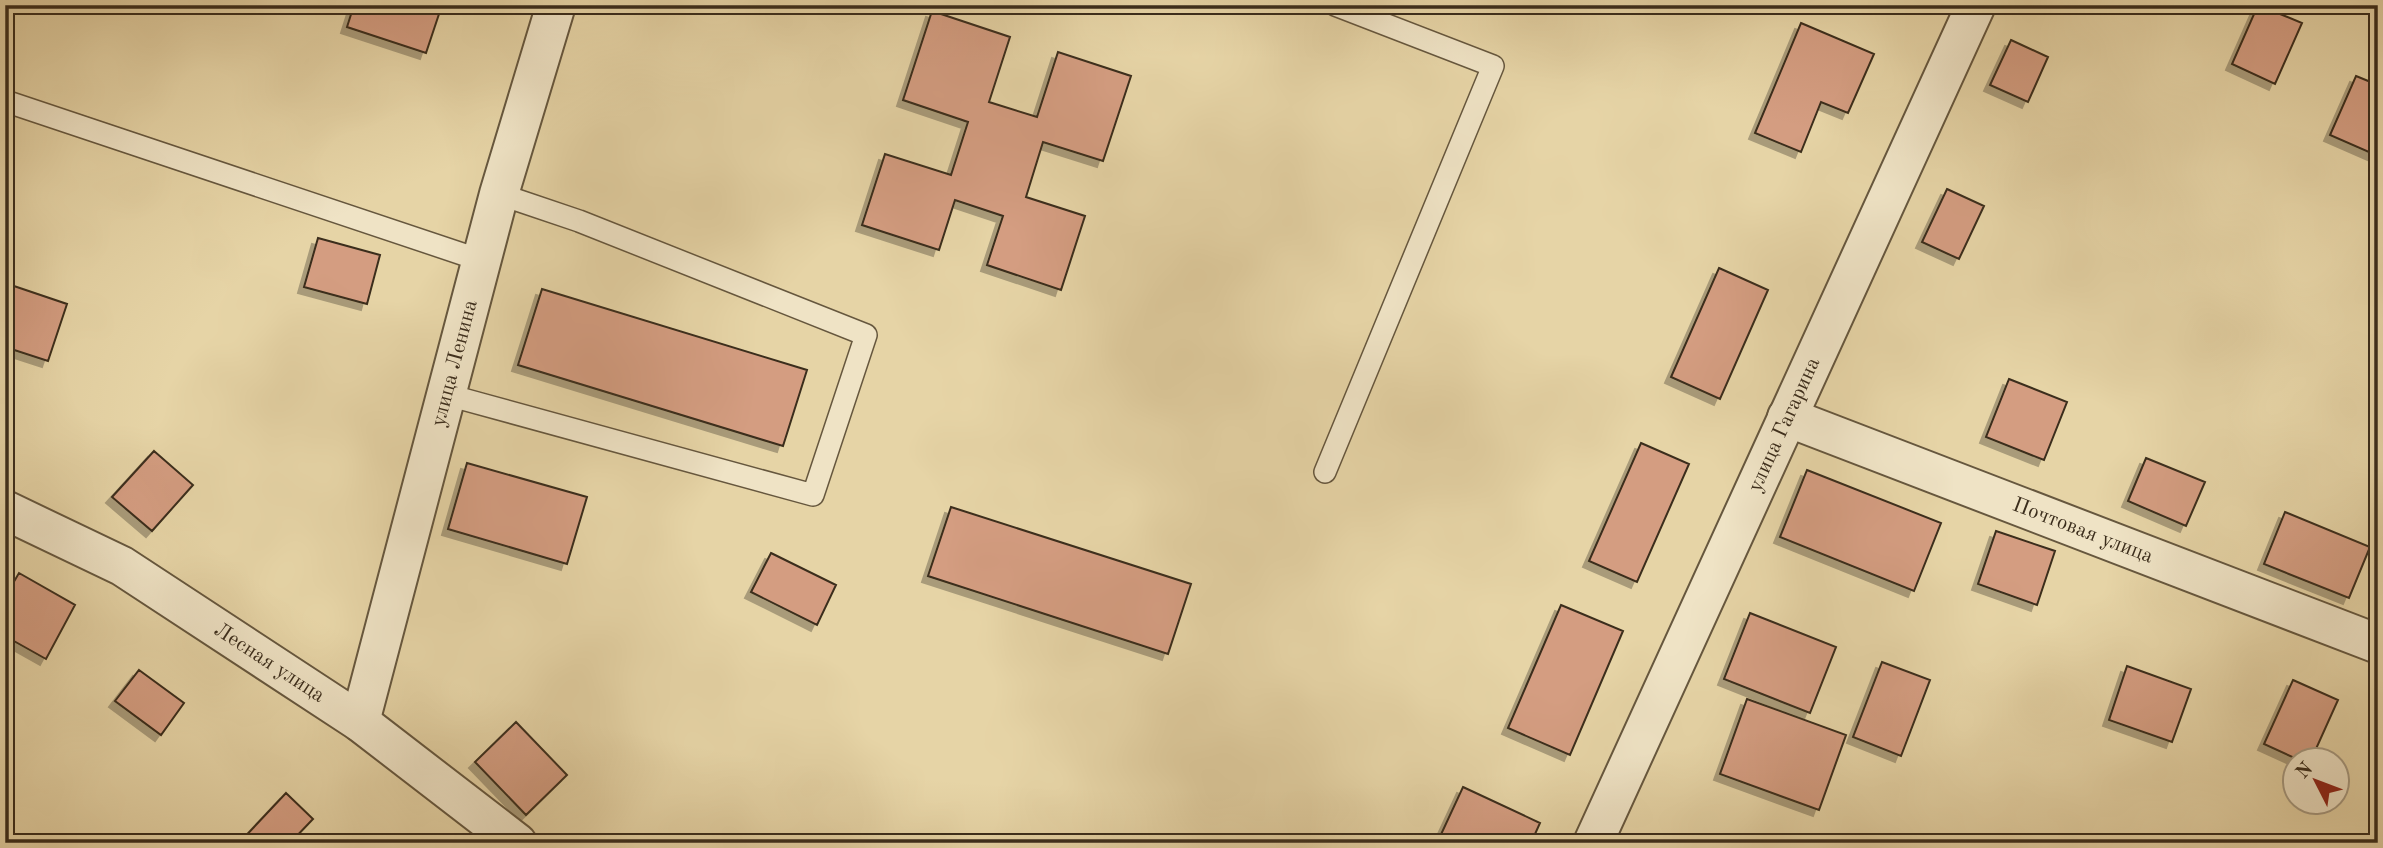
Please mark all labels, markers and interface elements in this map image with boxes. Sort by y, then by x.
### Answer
street label: улица Ленина [428,298,481,429]
street label: улица Гагарина [1744,354,1824,495]
street label: Почтовая улица [2010,494,2156,567]
street label: Лесная улица [210,619,329,706]
north arrow [2282,746,2352,816]
text: N [2293,759,2317,783]

